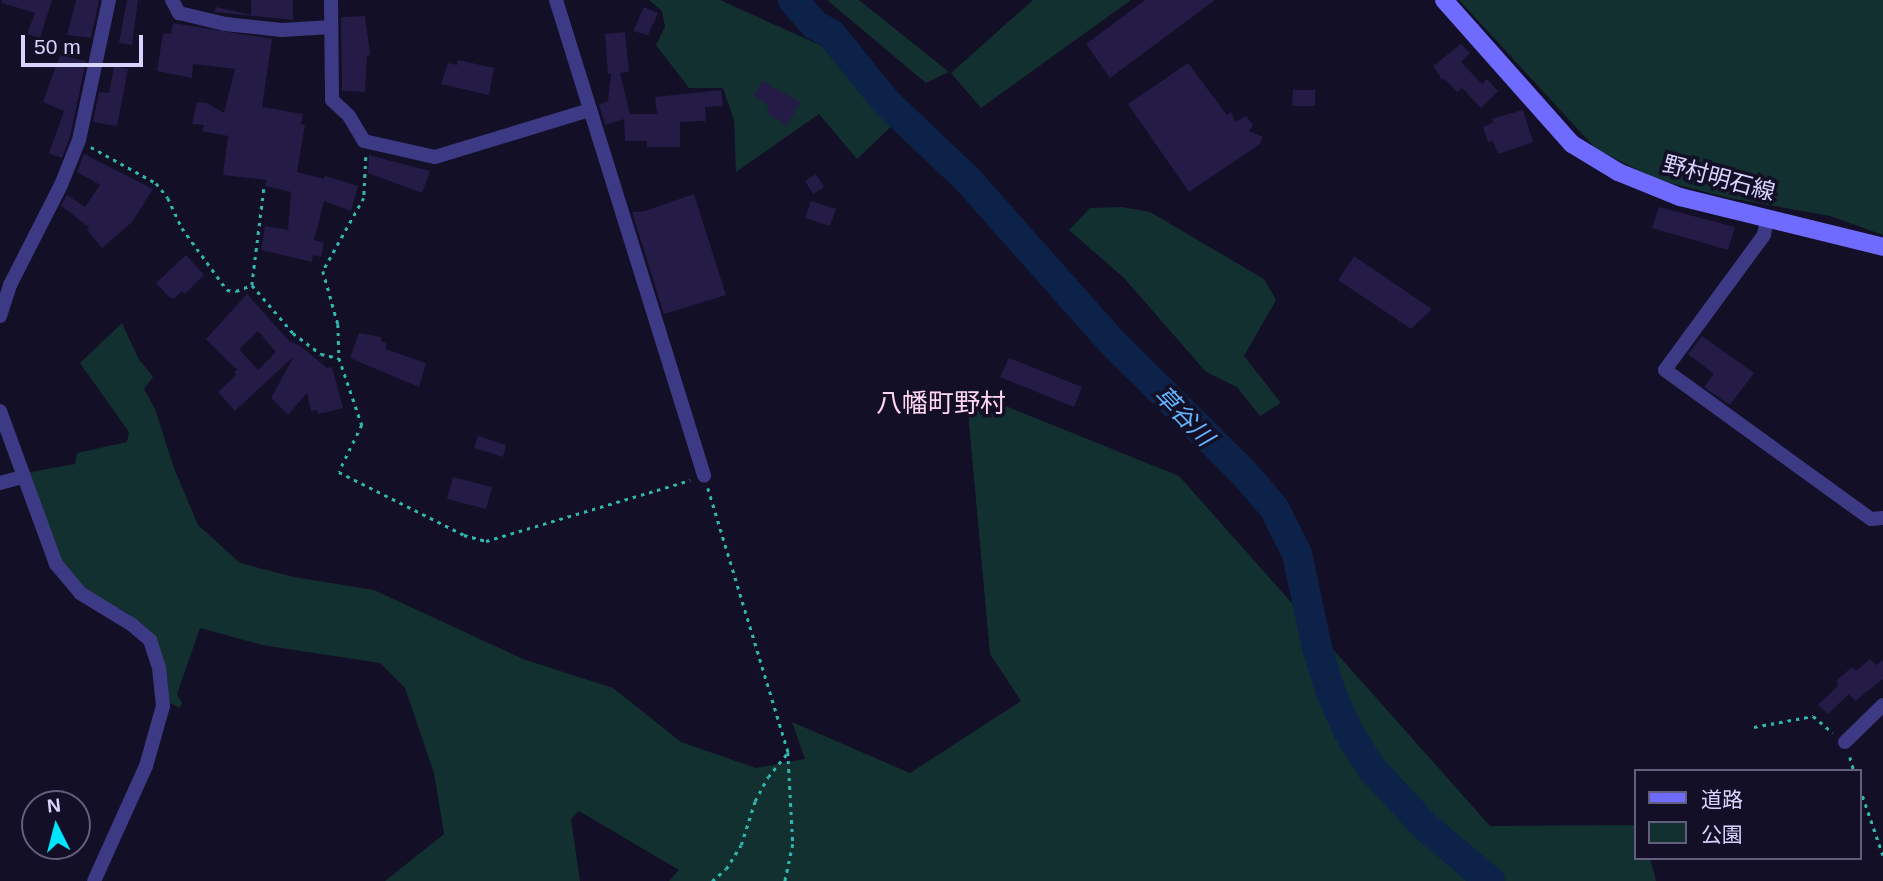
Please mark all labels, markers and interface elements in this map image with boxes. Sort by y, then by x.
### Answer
scale bar [24,21,147,65]
text: 50 m [34,35,81,58]
street label: 野村明石線 [1660,150,1778,206]
water label: 草谷川 [1149,380,1219,452]
district label: 八幡町野村 [876,388,1006,420]
legend [1634,769,1862,860]
text: 道路 [1701,788,1743,811]
north arrow [21,790,91,860]
text: N [46,794,62,817]
text: 公園 [1701,823,1743,846]

